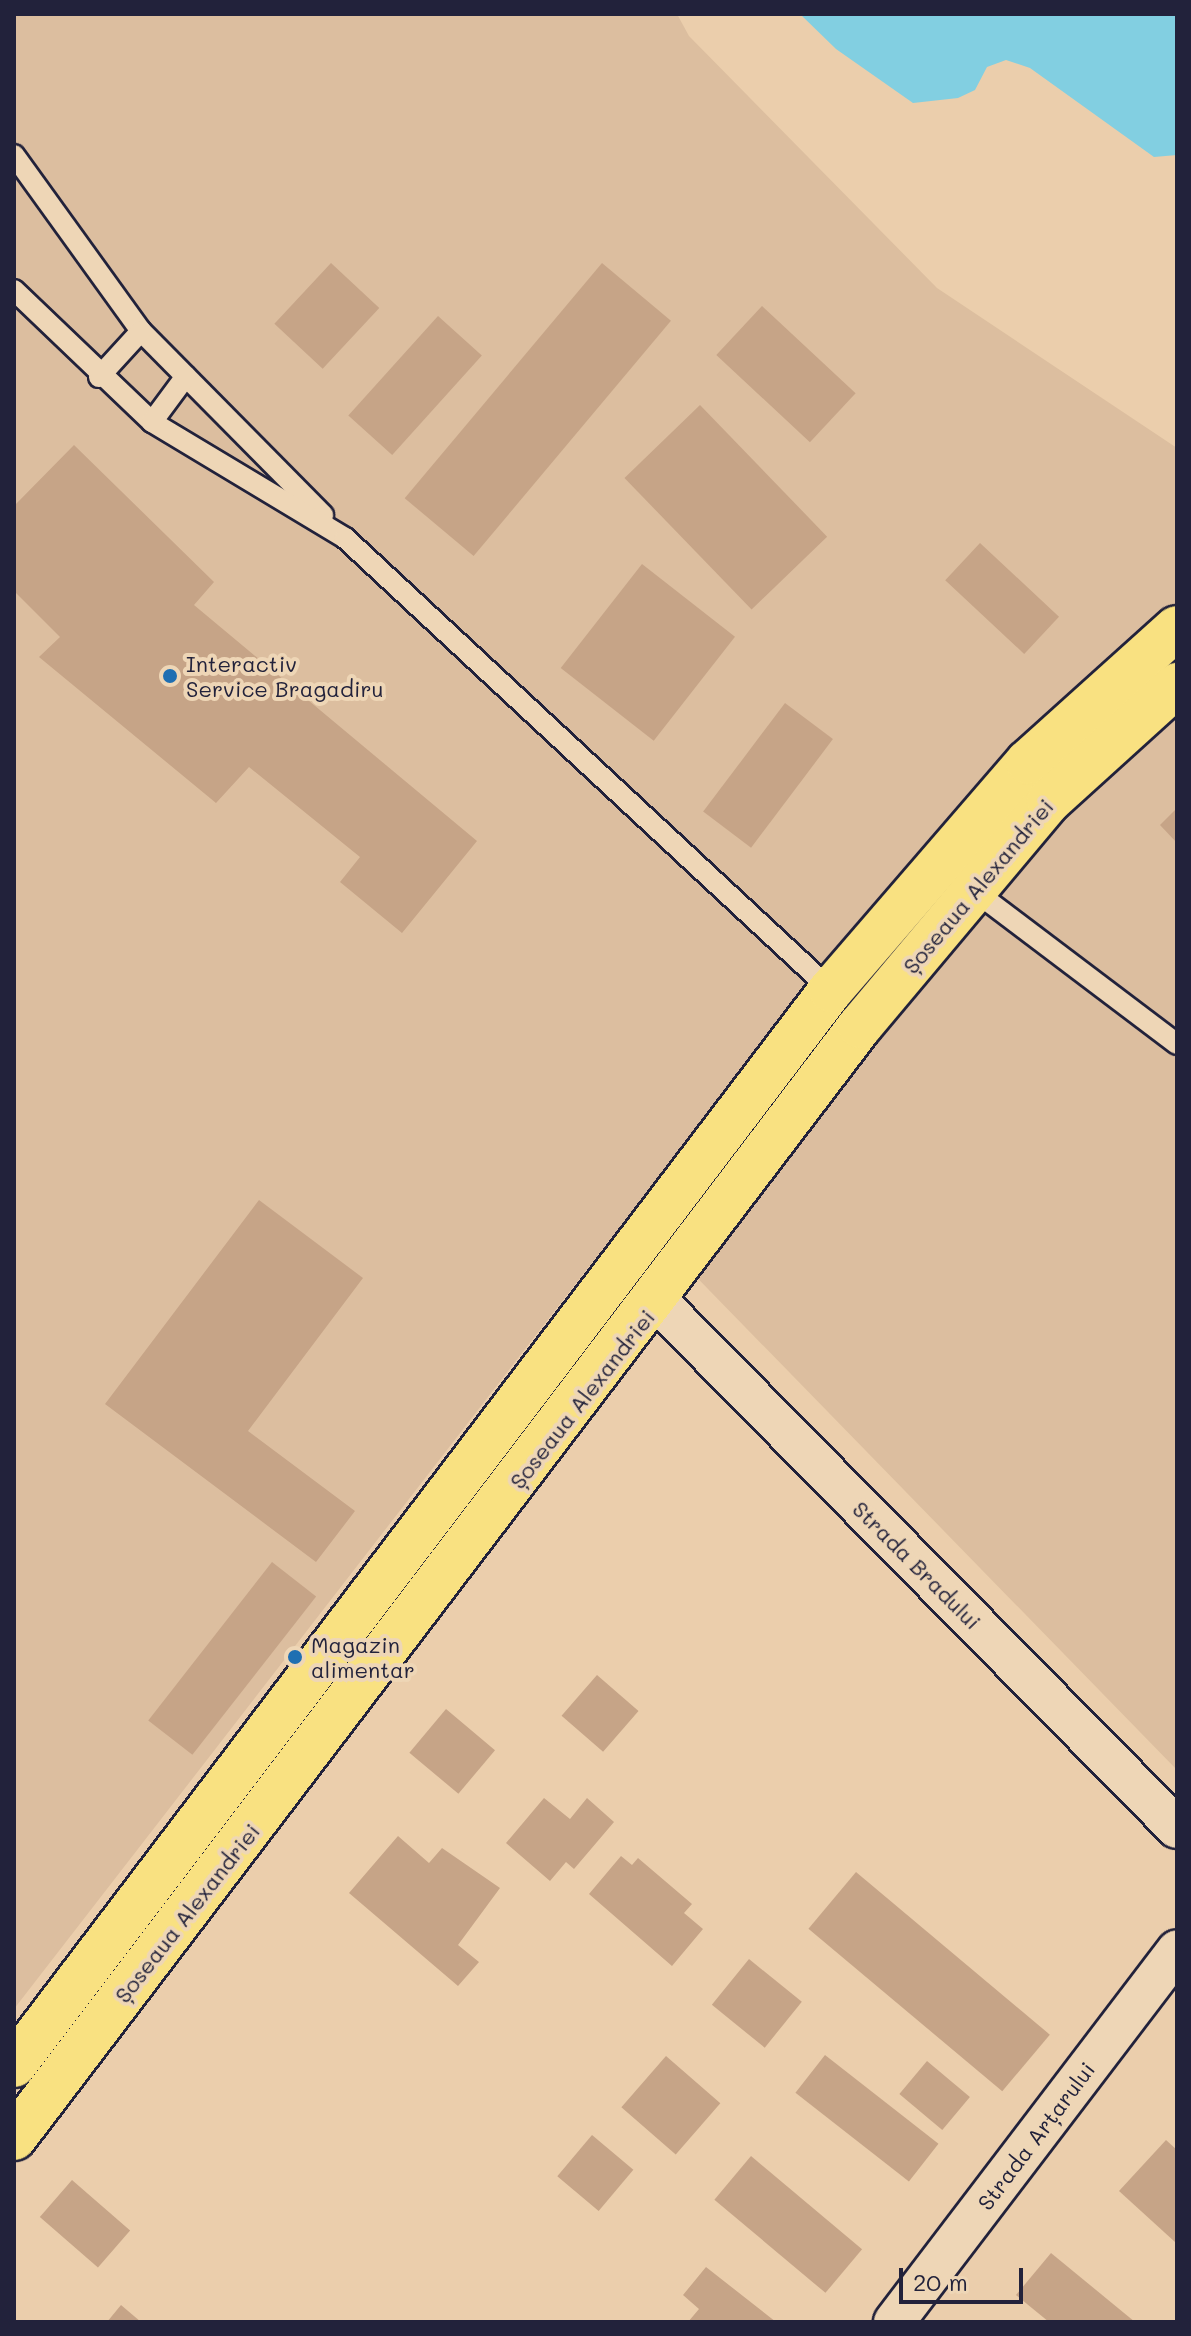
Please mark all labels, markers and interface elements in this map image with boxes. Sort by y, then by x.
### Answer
place label: Interactiv Service Bragadiru [186,650,384,702]
marker: Interactiv Service Bragadiru [161,667,179,685]
street label: Șoseaua Alexandriei [897,793,1059,979]
street label: Șoseaua Alexandriei [504,1304,660,1494]
street label: Strada Bradului [847,1495,987,1635]
place label: Magazin alimentar [311,1631,415,1682]
marker: Magazin alimentar [286,1648,304,1666]
street label: Șoseaua Alexandriei [109,1818,265,2008]
street label: Strada Arțarului [972,2057,1100,2215]
scale bar [903,2252,1027,2302]
text: 20 m [913,2266,968,2297]

